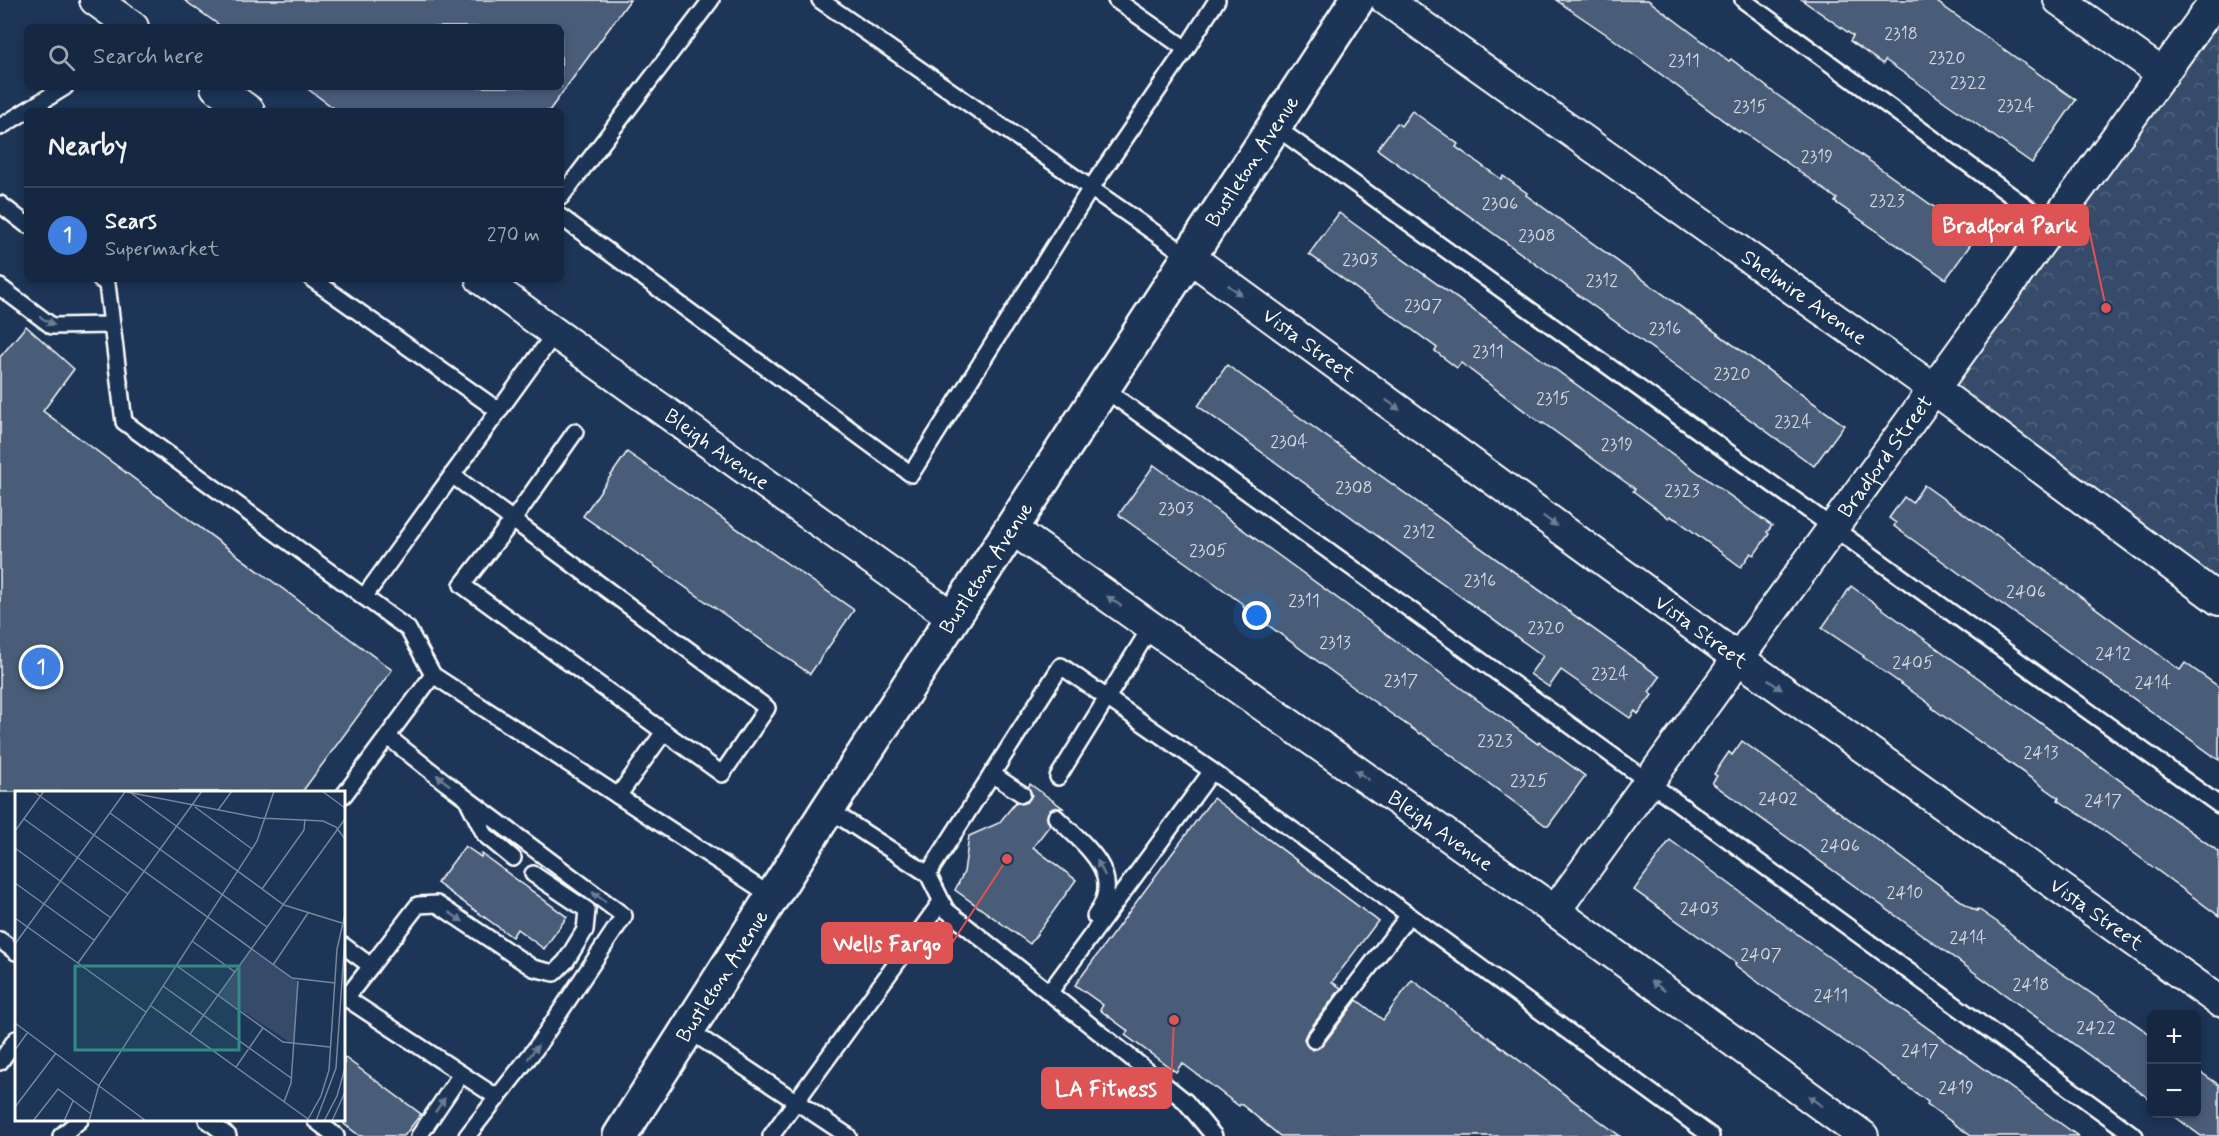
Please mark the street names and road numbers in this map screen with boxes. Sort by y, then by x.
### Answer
street label: Bustleton Avenue [1199,90,1306,233]
street label: Shelmire Avenue [1735,243,1872,352]
street label: Vista Street [1256,302,1361,389]
street label: Bradford Street [1832,390,1940,524]
street label: Bleigh Avenue [658,403,775,497]
street label: Bustleton Avenue [933,497,1040,640]
street label: Vista Street [1648,589,1753,676]
street label: Bleigh Avenue [1382,784,1498,878]
street label: Vista Street [2044,872,2149,958]
street label: Bustleton Avenue [670,904,776,1048]

